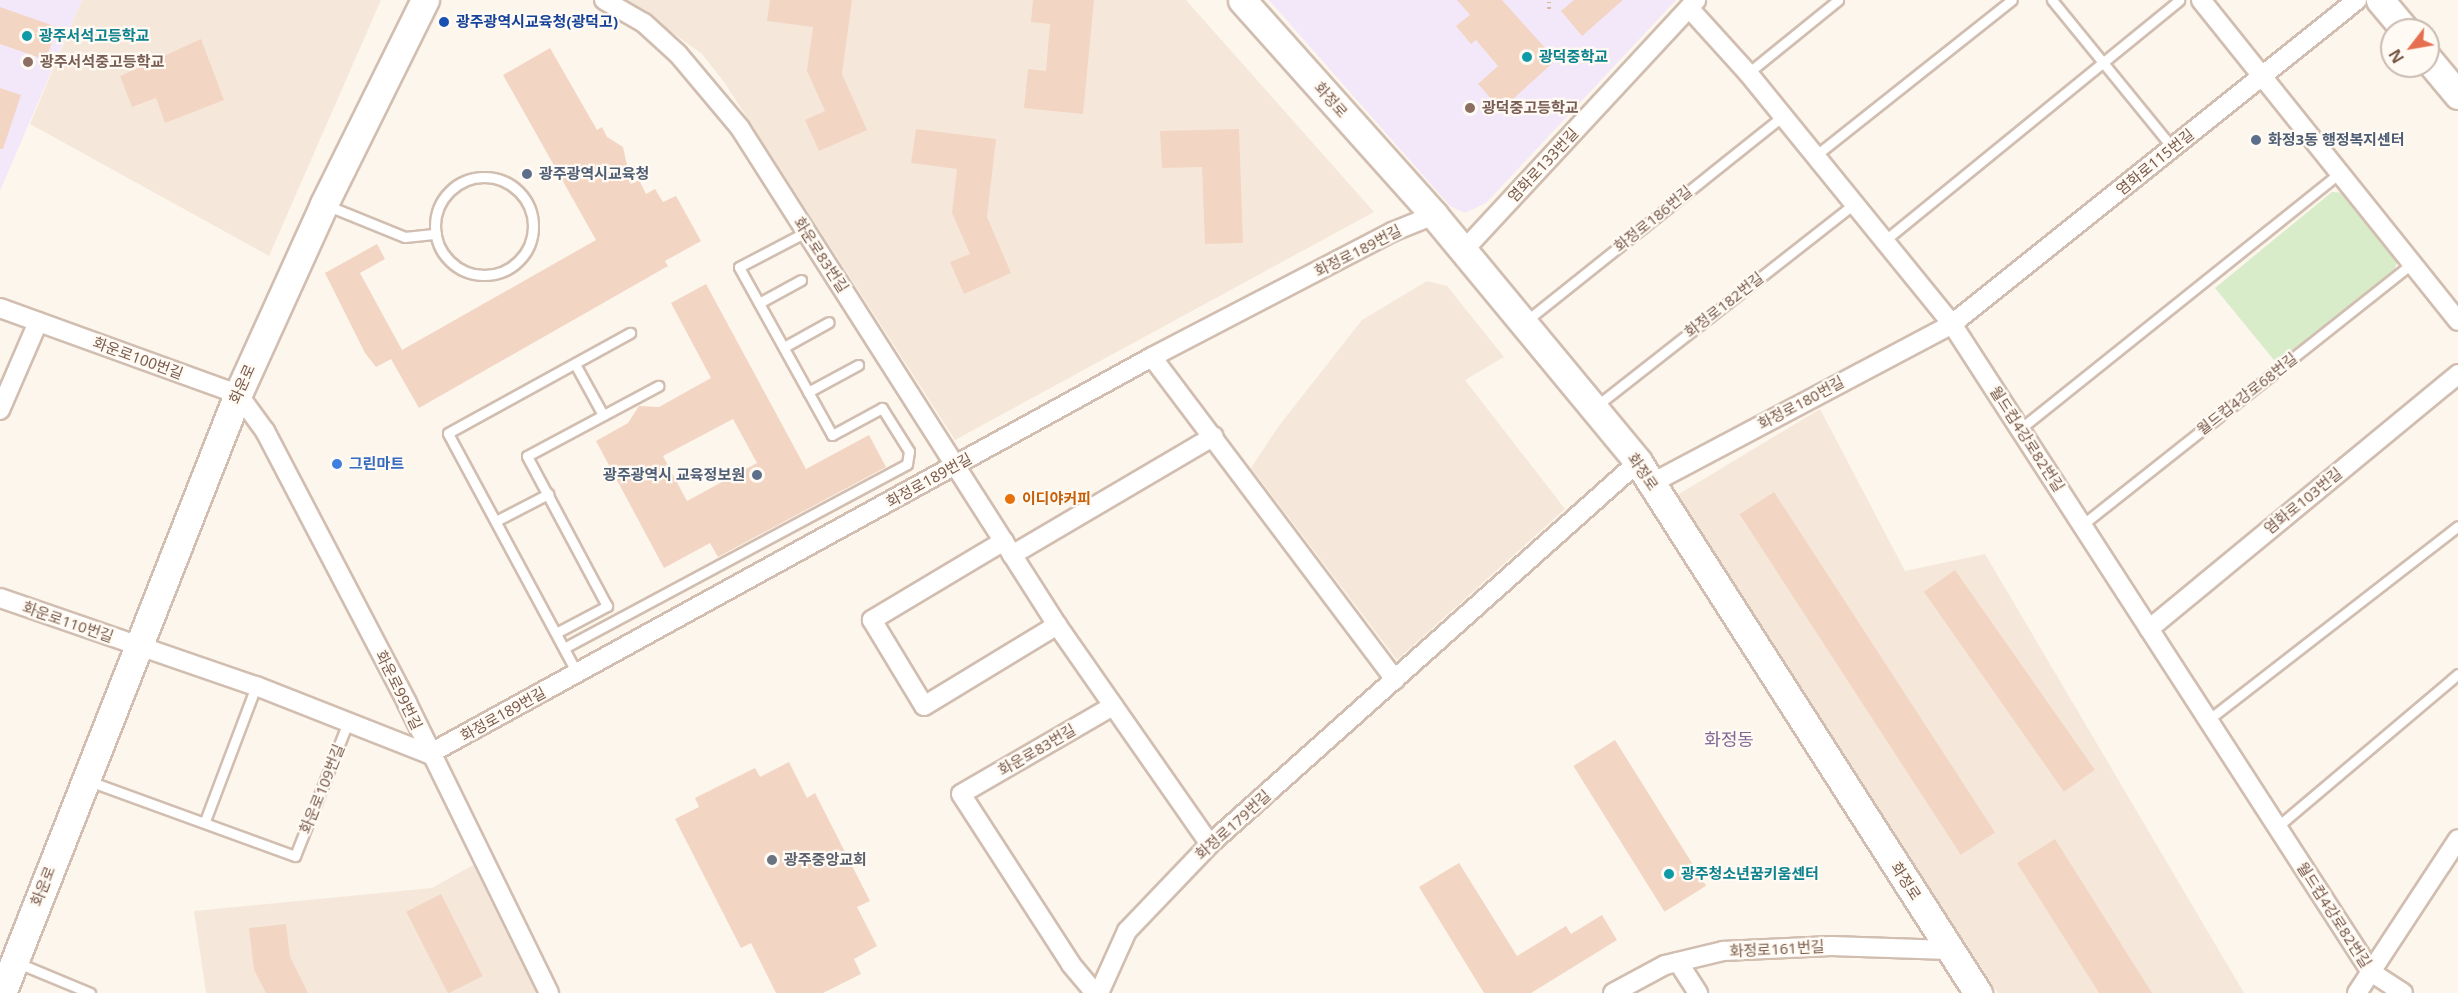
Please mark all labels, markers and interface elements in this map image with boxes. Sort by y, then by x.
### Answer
place label: 광주광역시교육청(광덕고) [456,13,618,31]
marker: 광주광역시교육청(광덕고) [437,15,451,29]
north arrow [2380,18,2440,78]
place label: 광주서석고등학교 [39,27,149,45]
marker: 광주서석고등학교 [20,29,34,43]
text: N [2384,45,2409,67]
place label: 광덕중학교 [1539,48,1608,66]
marker: 광덕중학교 [1520,50,1534,64]
place label: 광주서석중고등학교 [40,53,164,71]
marker: 광주서석중고등학교 [21,55,35,69]
street label: 화정로 [1310,79,1352,121]
place label: 광덕중고등학교 [1482,99,1579,117]
marker: 광덕중고등학교 [1463,101,1477,115]
street label: 염화로133번길 [1504,124,1582,206]
street label: 염화로115번길 [2113,125,2197,199]
place label: 화정3동 행정복지센터 [2268,131,2405,149]
marker: 화정3동 행정복지센터 [2249,133,2263,147]
place label: 광주광역시교육청 [539,165,649,183]
marker: 광주광역시교육청 [520,167,534,181]
street label: 화정로186번길 [1611,182,1695,256]
street label: 화운로83번길 [790,214,852,296]
street label: 화정로189번길 [1312,221,1404,281]
street label: 화정로182번길 [1681,269,1767,341]
street label: 화운로100번길 [90,333,186,383]
street label: 월드컵4강로68번길 [2193,349,2301,439]
street label: 화운로 [225,361,259,407]
street label: 화정로180번길 [1755,373,1847,433]
street label: 월드컵4강로82번길 [1986,383,2068,495]
street label: 화정로189번길 [883,449,975,511]
street label: 화정로 [1624,450,1662,494]
place label: 그린마트 [349,455,404,473]
marker: 그린마트 [330,457,344,471]
street label: 염화로103번길 [2261,464,2345,538]
place label: 광주광역시 교육정보원 [603,466,745,484]
marker: 광주광역시 교육정보원 [750,468,764,482]
place label: 이디야커피 [1022,490,1091,508]
marker: 이디야커피 [1003,492,1017,506]
street label: 화운로110번길 [20,598,116,646]
street label: 화운로99번길 [372,647,426,733]
street label: 화정로189번길 [457,683,549,745]
street label: 화운로83번길 [995,721,1079,779]
district label: 화정동 [1704,728,1754,750]
street label: 화운로109번길 [296,742,348,836]
street label: 화정로179번길 [1192,787,1274,863]
place label: 광주중앙교회 [784,851,867,869]
marker: 광주중앙교회 [765,853,779,867]
street label: 화정로 [1887,859,1925,903]
street label: 월드컵4강로82번길 [2293,859,2375,971]
street label: 화운로 [27,863,59,909]
place label: 광주청소년꿈키움센터 [1681,865,1819,883]
marker: 광주청소년꿈키움센터 [1662,867,1676,881]
street label: 화정로161번길 [1729,938,1825,960]

